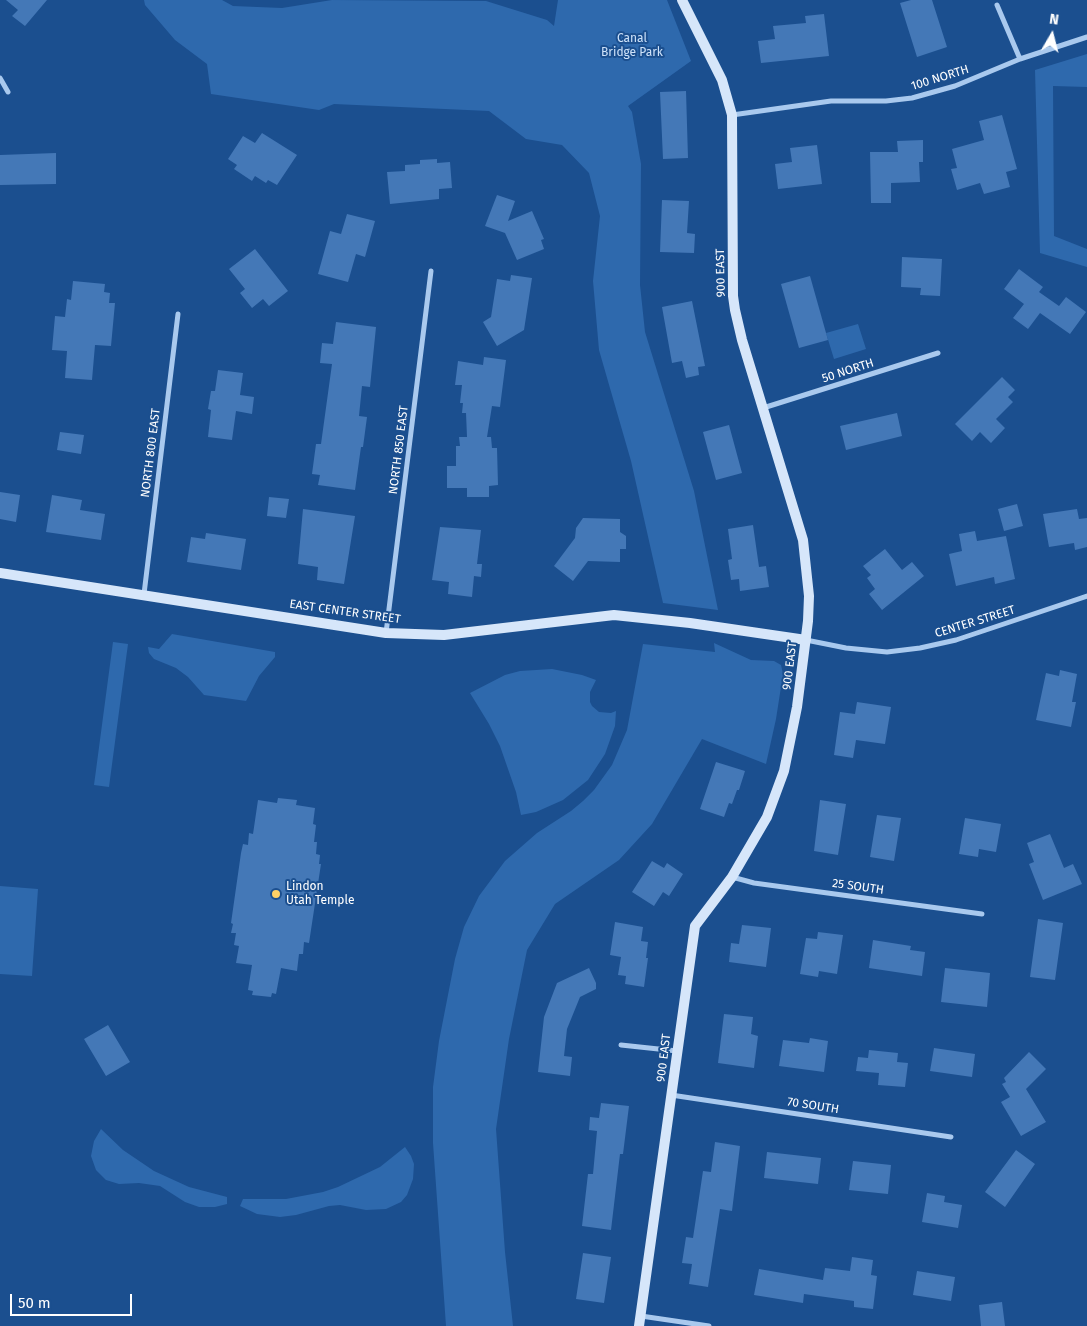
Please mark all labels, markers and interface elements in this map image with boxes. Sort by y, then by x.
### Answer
north arrow [1027,10,1077,60]
text: N [1048,11,1060,29]
park label: Canal Bridge Park [601,32,663,60]
street label: 100 NORTH [909,62,971,94]
street label: 900 EAST [713,249,729,297]
street label: 50 NORTH [820,356,876,386]
street label: NORTH 850 EAST [386,405,412,495]
street label: NORTH 800 EAST [138,407,164,499]
street label: EAST CENTER STREET [288,597,402,627]
street label: CENTER STREET [933,603,1017,641]
street label: 900 EAST [780,641,800,691]
street label: 25 SOUTH [831,876,885,898]
place label: Lindon Utah Temple [286,880,354,908]
marker: Lindon Utah Temple [270,888,282,900]
street label: 900 EAST [654,1033,674,1083]
street label: 70 SOUTH [786,1095,840,1117]
scale bar [12,1284,135,1316]
text: 50 m [18,1294,51,1312]

